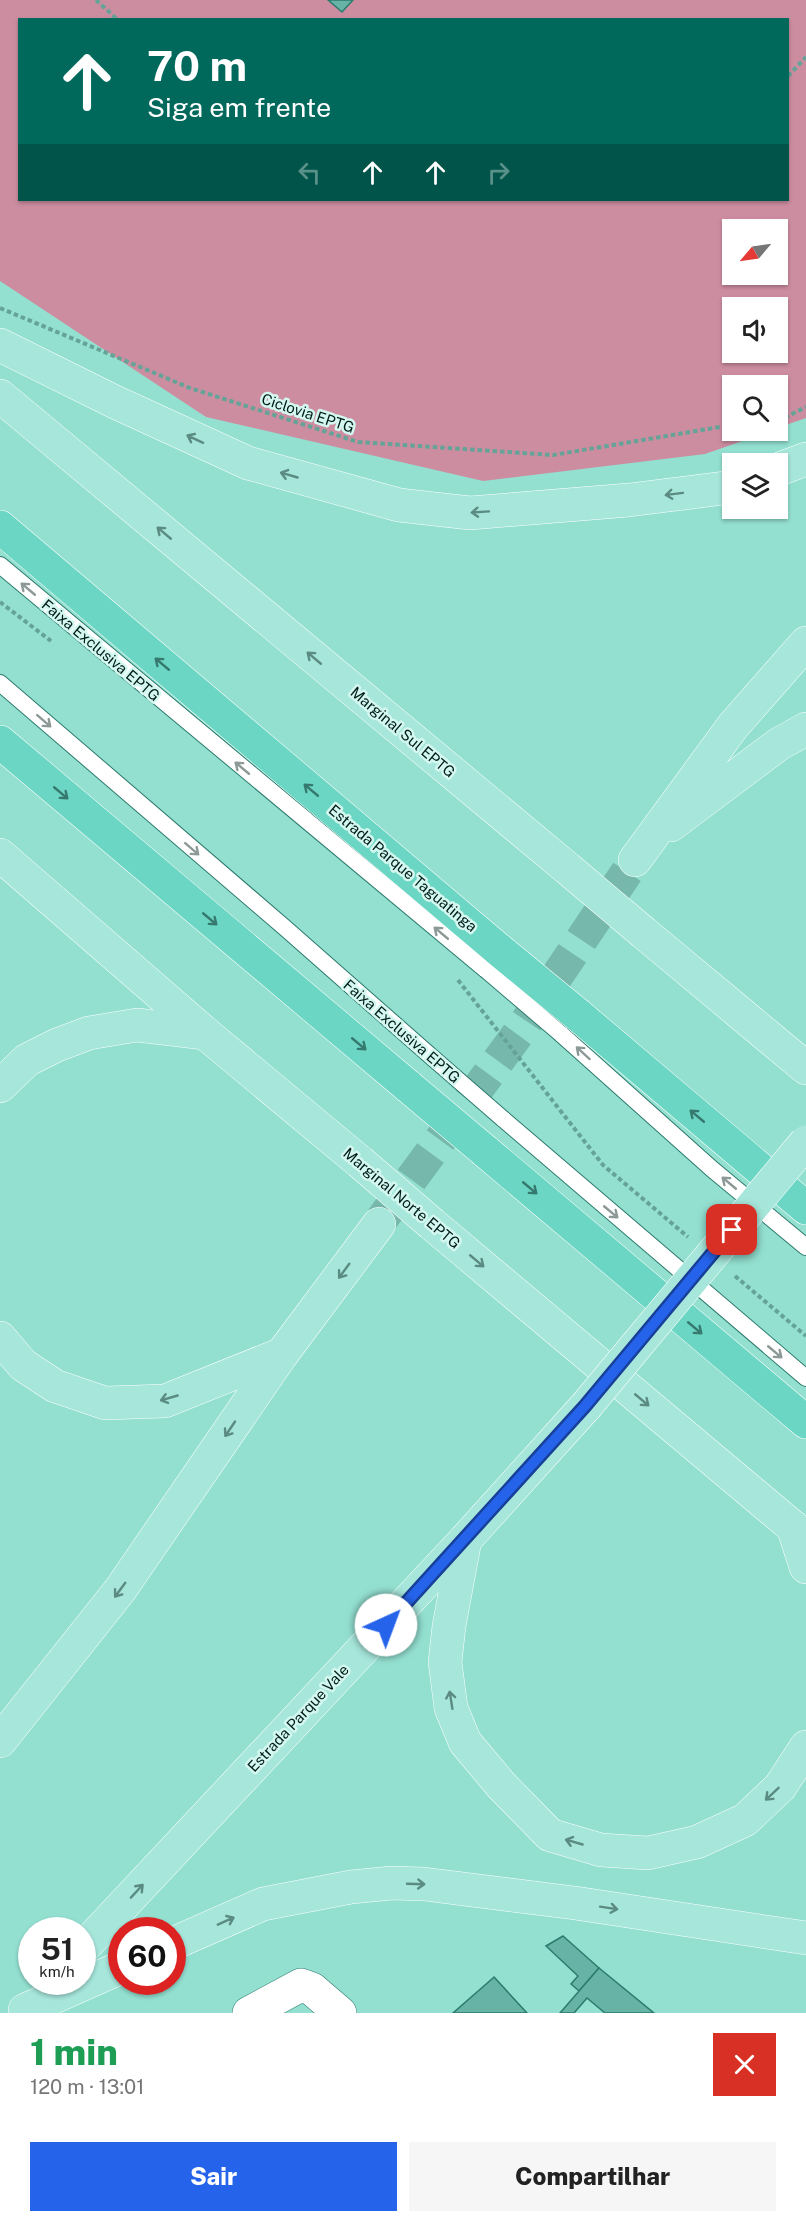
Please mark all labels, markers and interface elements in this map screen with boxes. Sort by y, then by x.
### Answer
text: 70 m [147,41,247,90]
icon: ahead [48,42,126,120]
text: Siga em frente [147,91,331,123]
icon: left [293,156,326,189]
icon: ahead [356,156,389,189]
icon: ahead [419,156,452,189]
icon: right [482,156,515,189]
north arrow [722,219,788,285]
map controls [722,219,788,519]
button: sound [722,297,788,363]
button: search [722,375,788,441]
street label: Ciclovia EPTG [259,390,357,436]
one-way arrow [186,433,204,444]
button: layers [722,453,788,519]
one-way arrow [280,469,299,480]
one-way arrow [665,489,684,500]
one-way arrow [470,507,490,518]
one-way arrow [156,526,172,539]
one-way arrow [21,582,36,596]
street label: Faixa Exclusiva EPTG [39,596,163,704]
one-way arrow [306,651,322,664]
one-way arrow [155,657,170,671]
street label: Marginal Sul EPTG [347,683,459,781]
one-way arrow [36,715,52,728]
one-way arrow [235,761,251,774]
one-way arrow [304,783,319,797]
one-way arrow [53,786,68,800]
street label: Estrada Parque Taguatinga [325,801,481,935]
one-way arrow [184,842,200,855]
one-way arrow [202,912,218,925]
one-way arrow [433,926,449,939]
street label: Faixa Exclusiva EPTG [340,976,464,1086]
one-way arrow [351,1038,367,1051]
one-way arrow [576,1047,591,1061]
one-way arrow [690,1109,705,1123]
street label: Marginal Norte EPTG [340,1144,464,1252]
one-way arrow [721,1177,737,1190]
one-way arrow [522,1182,538,1195]
pin [706,1204,757,1255]
one-way arrow [603,1205,619,1218]
icon: arrive [715,1213,748,1246]
one-way arrow [469,1254,484,1268]
one-way arrow [338,1262,350,1278]
one-way arrow [687,1321,703,1334]
one-way arrow [767,1345,782,1359]
one-way arrow [160,1393,179,1404]
one-way arrow [634,1393,649,1407]
one-way arrow [224,1420,236,1437]
one-way arrow [113,1581,126,1597]
position arrow [354,1593,418,1657]
street label: Estrada Parque Vale [244,1661,352,1775]
one-way arrow [445,1691,456,1711]
one-way arrow [765,1787,780,1802]
one-way arrow [565,1836,584,1847]
one-way arrow [405,1878,425,1889]
one-way arrow [130,1884,144,1899]
one-way arrow [599,1903,618,1914]
one-way arrow [216,1914,234,1926]
speed limit sign: 60 [108,1917,186,1995]
text: 51 [40,1931,74,1967]
text: km/h [39,1963,75,1980]
text: 1 min [30,2031,118,2073]
button: close [713,2033,776,2096]
text: 120 m · 13:01 [30,2075,144,2099]
button: Sair [30,2142,397,2211]
button: Compartilhar [409,2142,776,2211]

